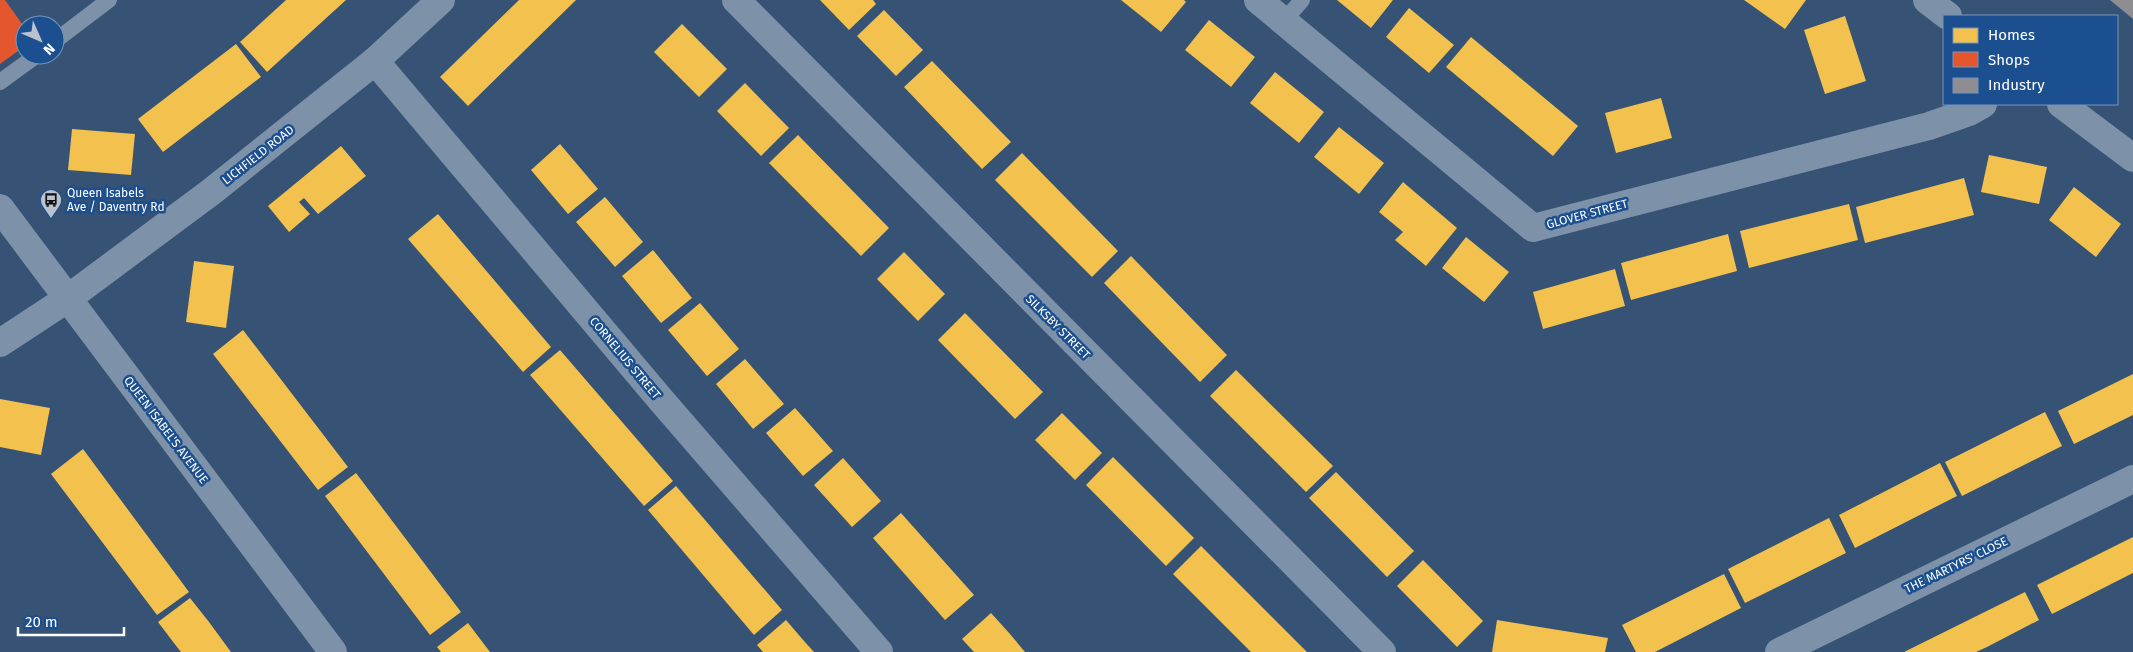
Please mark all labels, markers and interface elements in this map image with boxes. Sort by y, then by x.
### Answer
north arrow [15,15,65,65]
legend [1943,15,2118,105]
text: Homes [1988,26,2035,44]
text: N [40,40,58,58]
text: Shops [1988,51,2030,69]
text: Industry [1988,76,2045,94]
street label: LICHFIELD ROAD [219,123,297,187]
place label: Queen Isabels Ave / Daventry Rd [67,186,165,214]
bus stop icon: Queen Isabels Ave / Daventry Rd [39,188,63,219]
street label: GLOVER STREET [1545,196,1630,232]
street label: SILKSBY STREET [1023,292,1094,363]
street label: CORNELIUS STREET [587,314,664,402]
street label: QUEEN ISABEL'S AVENUE [121,374,211,486]
street label: THE MARTYRS' CLOSE [1902,534,2010,596]
scale bar [18,604,124,636]
text: 20 m [25,613,58,631]

